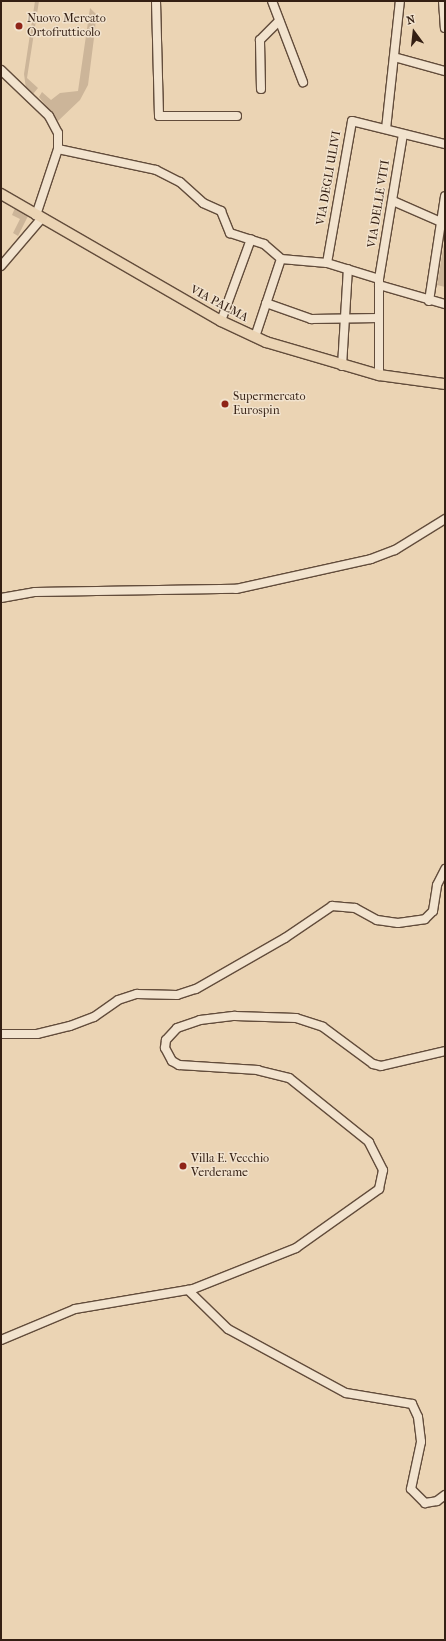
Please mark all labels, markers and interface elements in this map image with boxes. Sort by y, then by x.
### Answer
place label: Nuovo Mercato Ortofrutticolo [27,12,106,40]
north arrow [394,12,434,52]
text: N [405,13,416,27]
marker: Nuovo Mercato Ortofrutticolo [14,21,24,31]
street label: VIA DEGLI ULIVI [314,130,344,226]
street label: VIA DELLE VITI [365,159,393,249]
street label: VIA PALMA [188,283,250,325]
place label: Supermercato Eurospin [233,390,306,418]
marker: Supermercato Eurospin [220,399,230,409]
place label: Villa E. Vecchio Verderame [191,1152,269,1180]
marker: Villa E. Vecchio Verderame [178,1161,188,1171]

